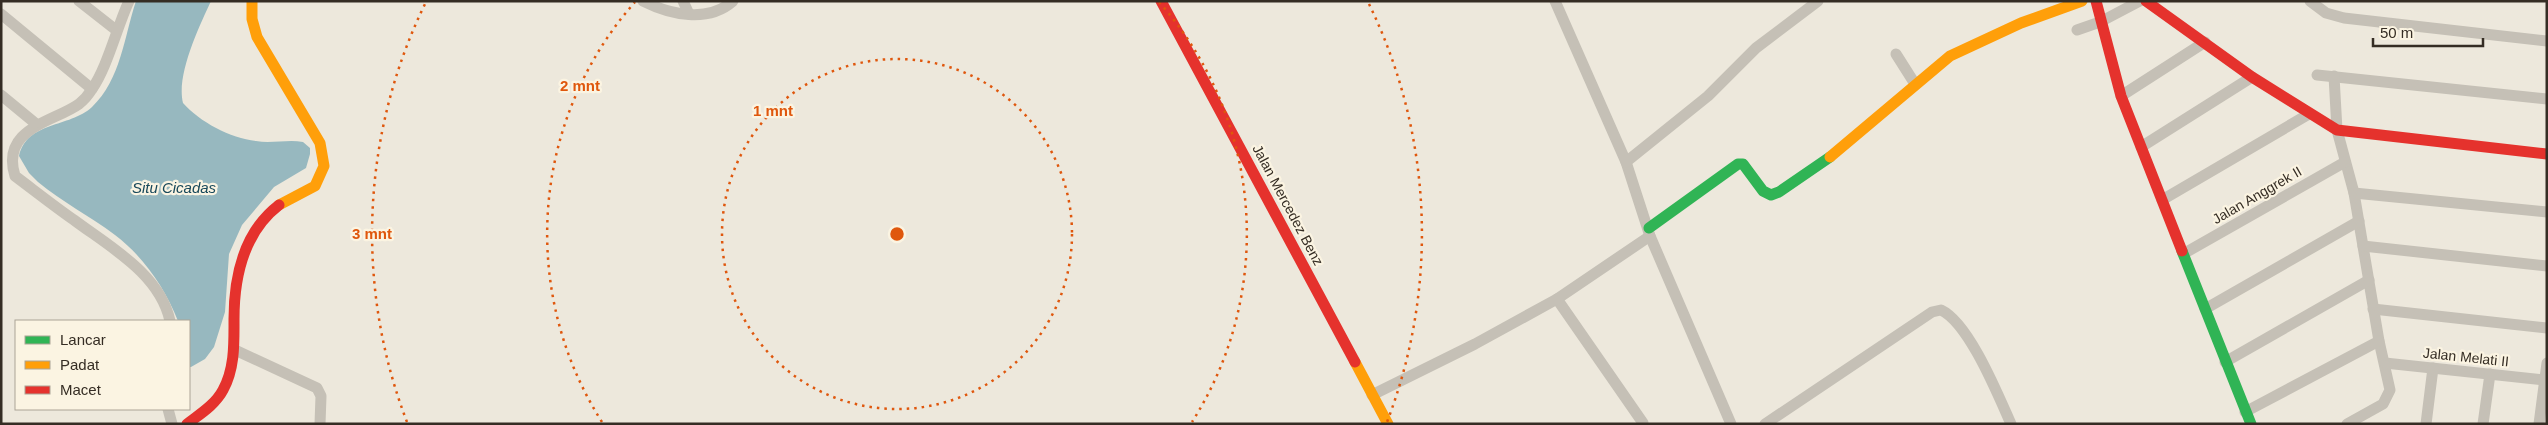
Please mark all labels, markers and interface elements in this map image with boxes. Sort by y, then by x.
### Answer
scale bar [2373,15,2483,47]
text: 50 m [2380,24,2413,41]
text: 2 mnt [560,77,600,94]
text: 1 mnt [753,102,793,119]
street label: Jalan Mercedez Benz [1249,142,1327,268]
street label: Jalan Anggrek II [2210,163,2304,227]
water label: Situ Cicadas [132,179,217,196]
text: 3 mnt [352,225,392,242]
centre of rings [888,225,906,243]
legend [15,320,190,410]
text: Lancar [60,331,106,348]
street label: Jalan Melati II [2422,345,2510,369]
text: Padat [60,356,100,373]
text: Macet [60,381,102,398]

